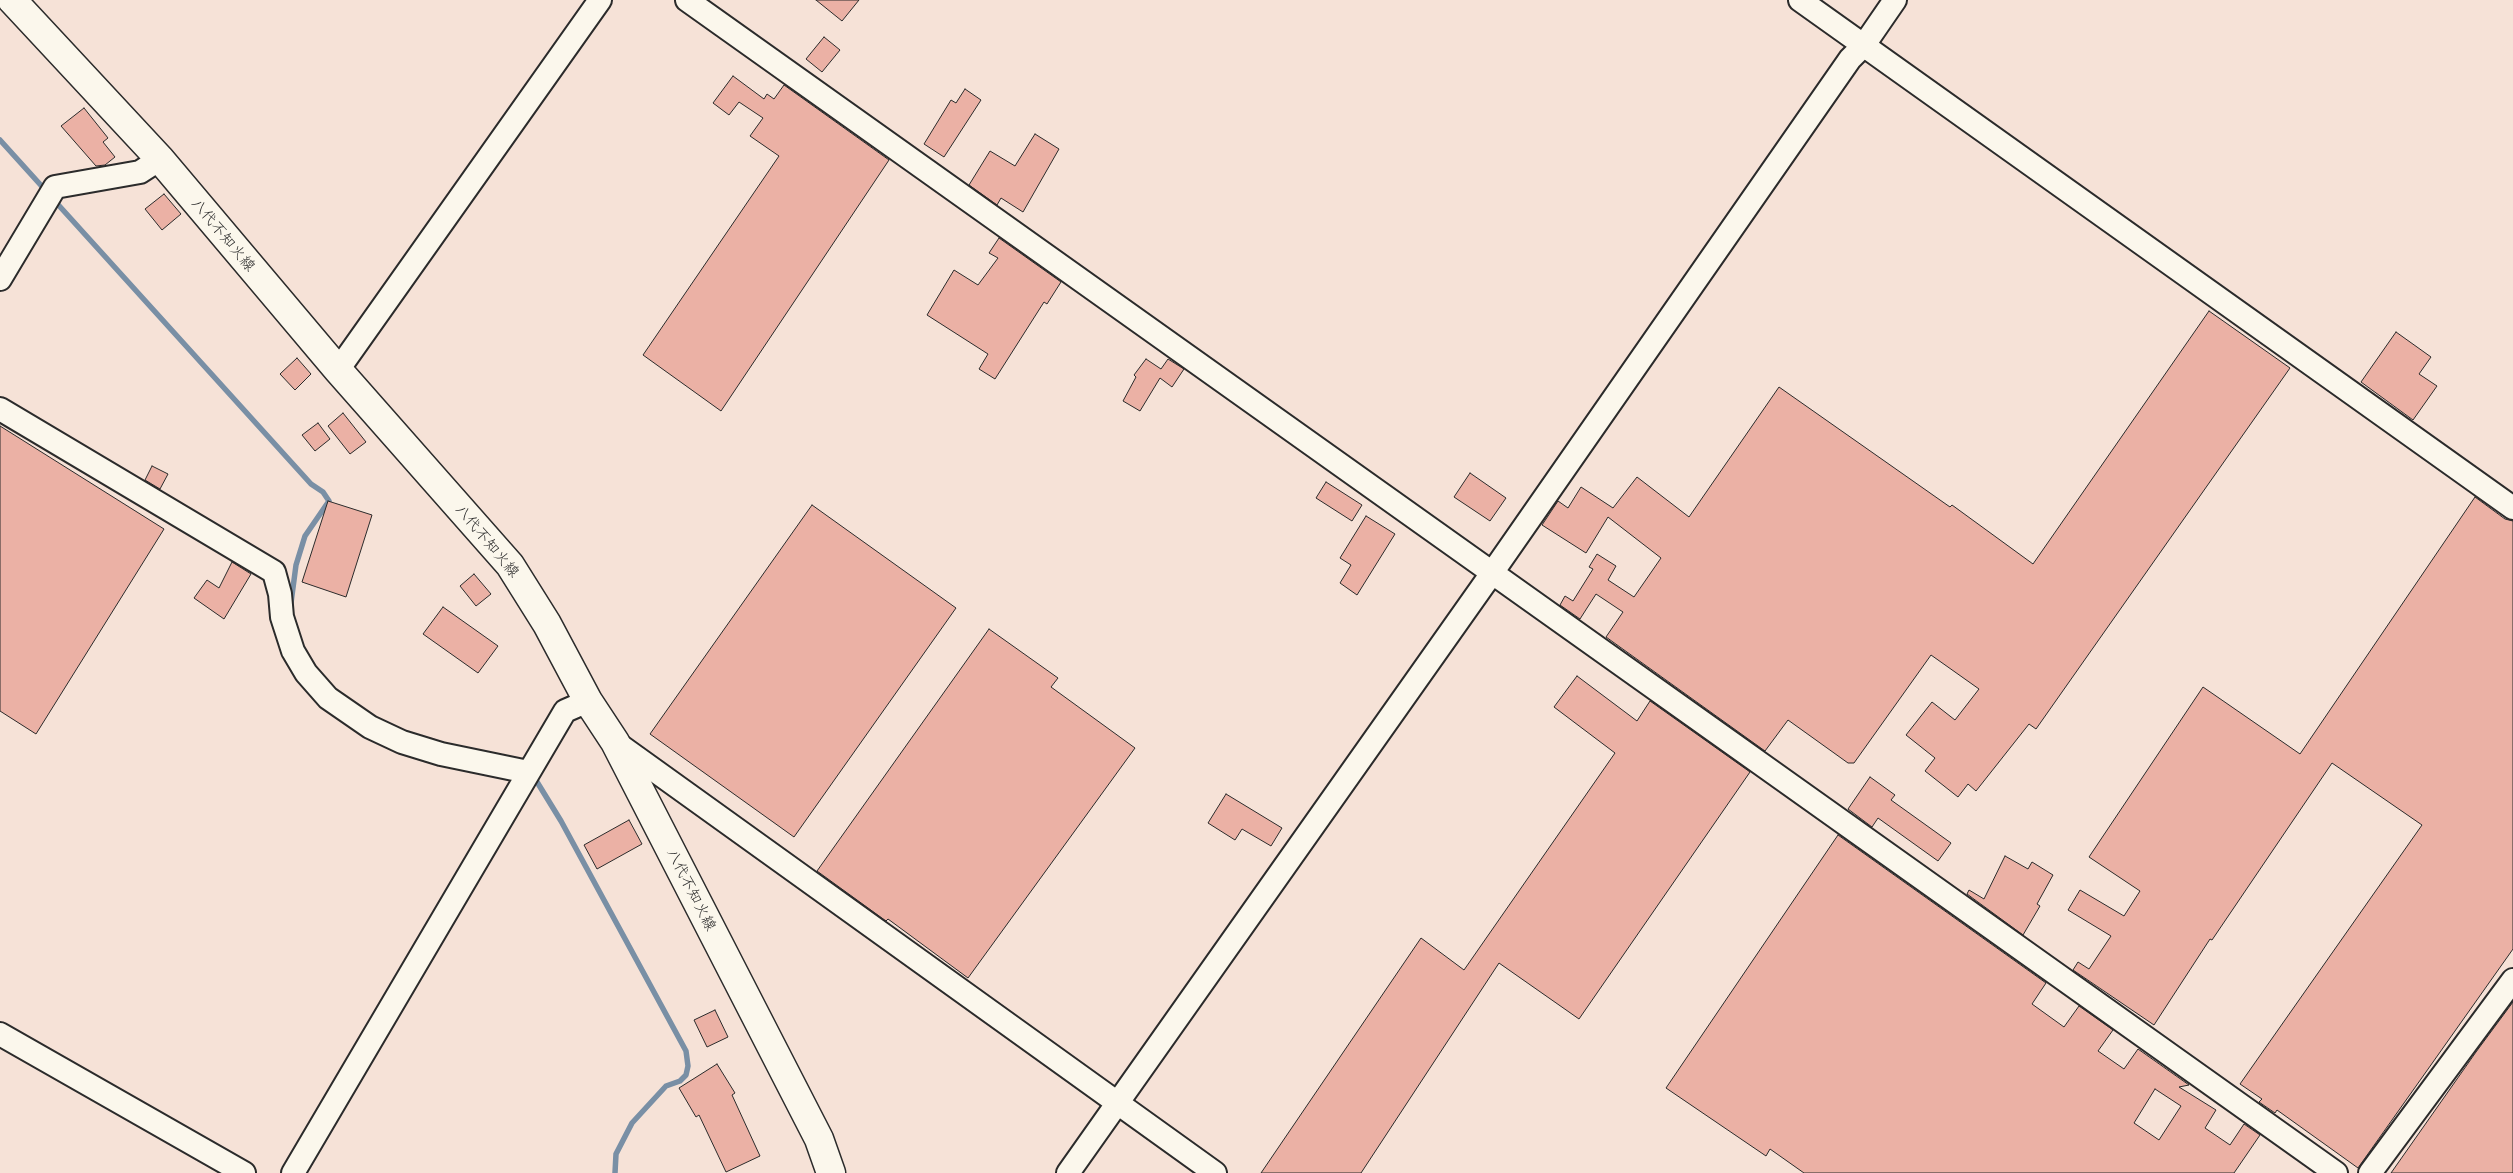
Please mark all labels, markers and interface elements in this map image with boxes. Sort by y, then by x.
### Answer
street label: 八代不知火線 [187,195,259,275]
street label: 八代不知火線 [451,501,523,581]
street label: 八代不知火線 [663,846,719,934]

